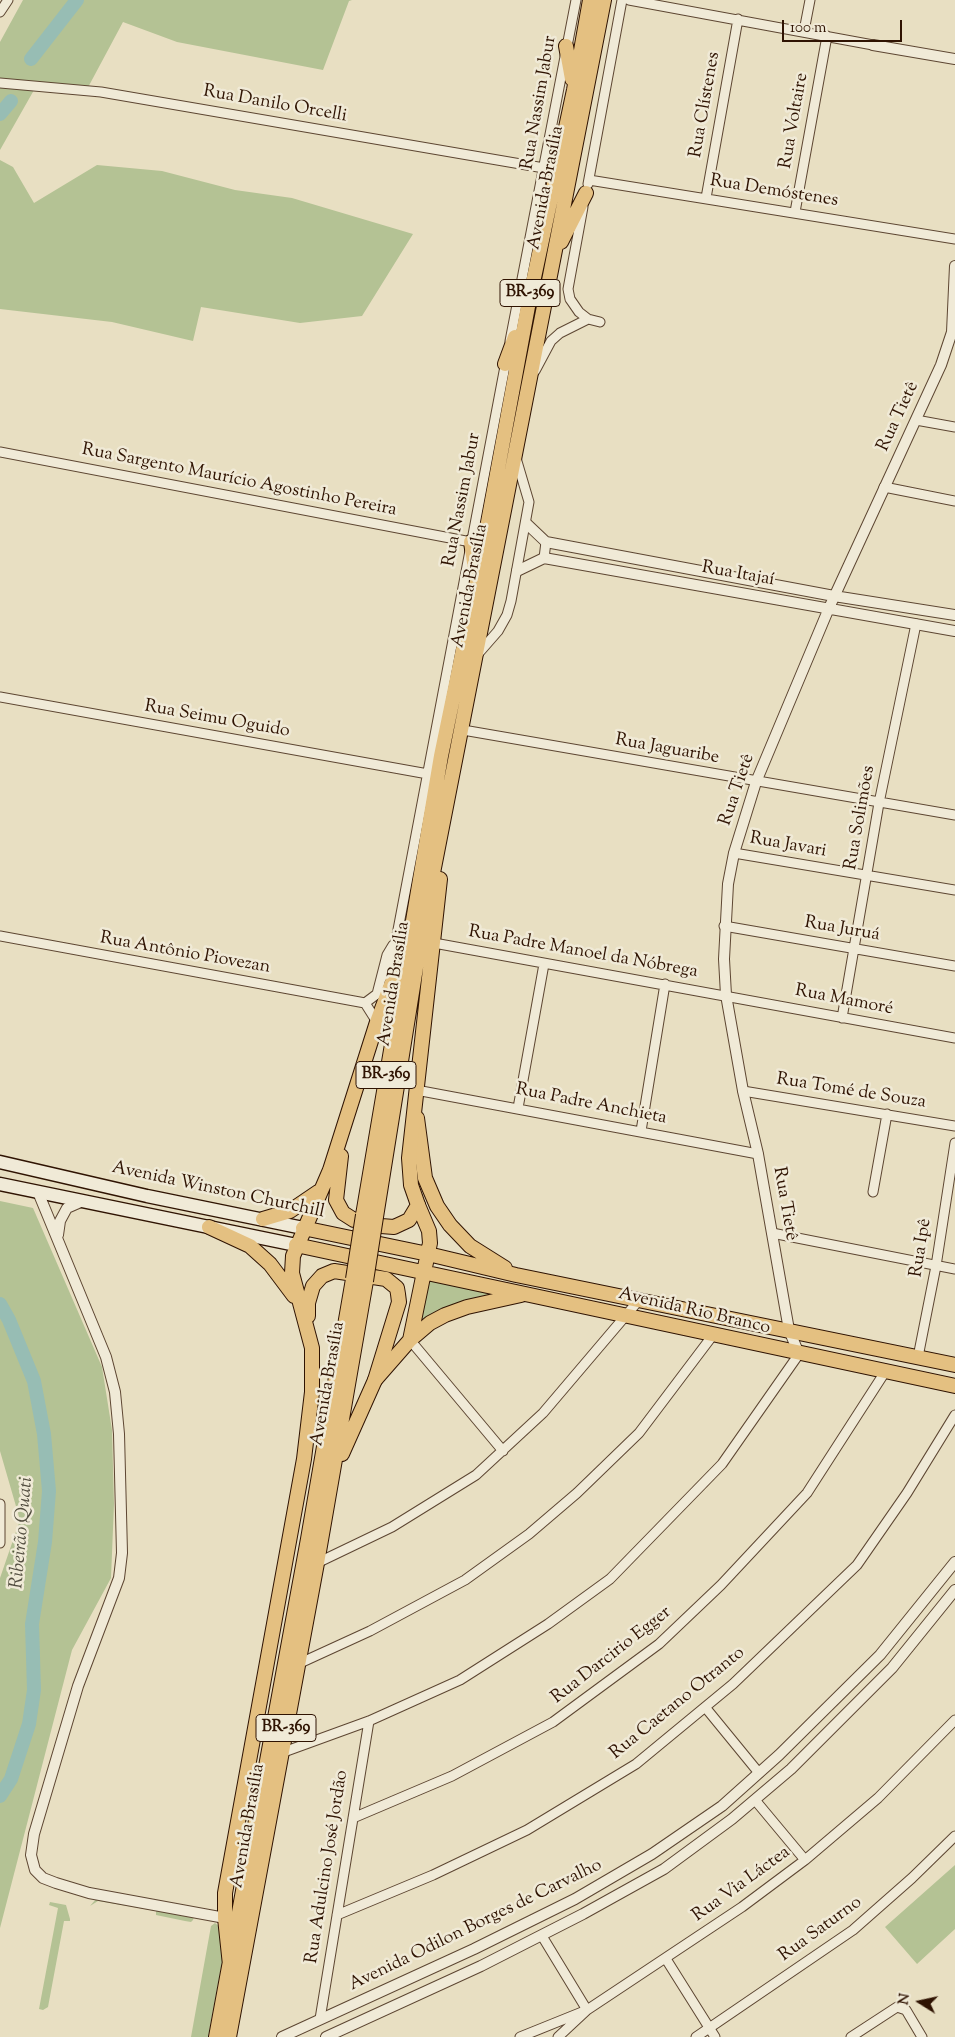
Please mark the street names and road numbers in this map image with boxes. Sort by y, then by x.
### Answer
street label: Rua Nassim Jabur [518,34,562,172]
street label: Rua Clístenes [686,50,726,160]
street label: Rua Voltaire [776,71,814,171]
street label: Rua Danilo Orcelli [202,82,348,128]
street label: Avenida Brasília [524,124,570,252]
street label: Rua Demóstenes [708,171,840,213]
road number: BR-369 [500,280,560,306]
street label: Rua Tietê [873,379,925,455]
street label: Rua Nassim Jabur [439,431,487,569]
street label: Rua Sargento Maurício Agostinho Pereira [80,440,398,522]
street label: Avenida Brasília [448,522,494,650]
street label: Rua Itajaí [700,558,776,592]
street label: Rua Seimu Oguido [143,697,291,743]
street label: Rua Jaguaribe [613,730,721,770]
street label: Rua Tietê [716,751,760,829]
street label: Rua Solimões [841,764,881,872]
street label: Rua Javari [748,829,828,863]
street label: Rua Juruá [803,913,881,947]
street label: Avenida Brasília [374,920,416,1048]
street label: Rua Padre Manoel da Nóbrega [467,922,699,984]
street label: Rua Antônio Piovezan [98,928,272,980]
street label: Rua Mamoré [793,981,895,1021]
road number: BR-369 [356,1062,416,1088]
street label: Rua Tomé de Souza [775,1070,927,1114]
street label: Rua Padre Anchieta [514,1080,668,1130]
street label: Avenida Winston Churchill [110,1158,326,1224]
street label: Rua Tietê [767,1165,801,1243]
street label: Rua Ipê [907,1217,937,1279]
street label: Avenida Rio Branco [616,1284,772,1340]
street label: Avenida Brasília [307,1320,351,1448]
street label: Rua Darcirio Egger [548,1603,676,1709]
street label: Rua Caetano Otranto [606,1643,750,1765]
road number: BR-369 [256,1715,316,1742]
street label: Avenida Brasília [227,1762,271,1890]
street label: Rua Adulcino José Jordão [302,1769,354,1965]
street label: Rua Via Láctea [689,1842,795,1928]
street label: Avenida Odilon Borges de Carvalho [346,1855,606,1997]
street label: Rua Saturno [775,1893,867,1967]

